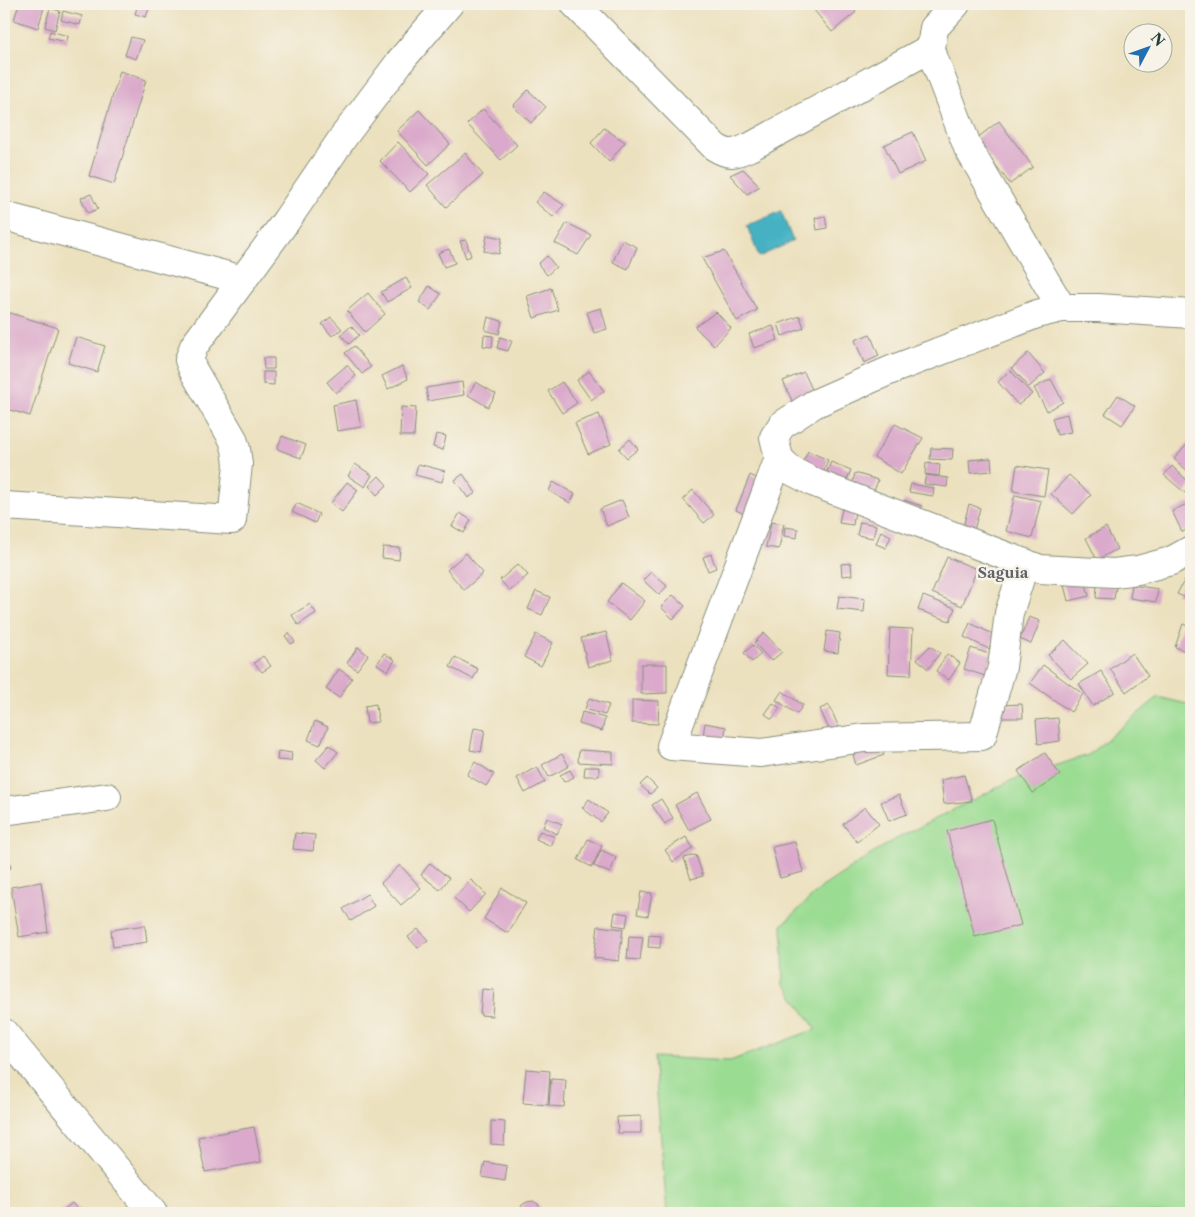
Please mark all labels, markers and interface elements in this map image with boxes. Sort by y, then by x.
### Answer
north arrow [1122,22,1172,72]
text: N [1147,29,1169,50]
district label: Saguia [978,563,1029,582]

